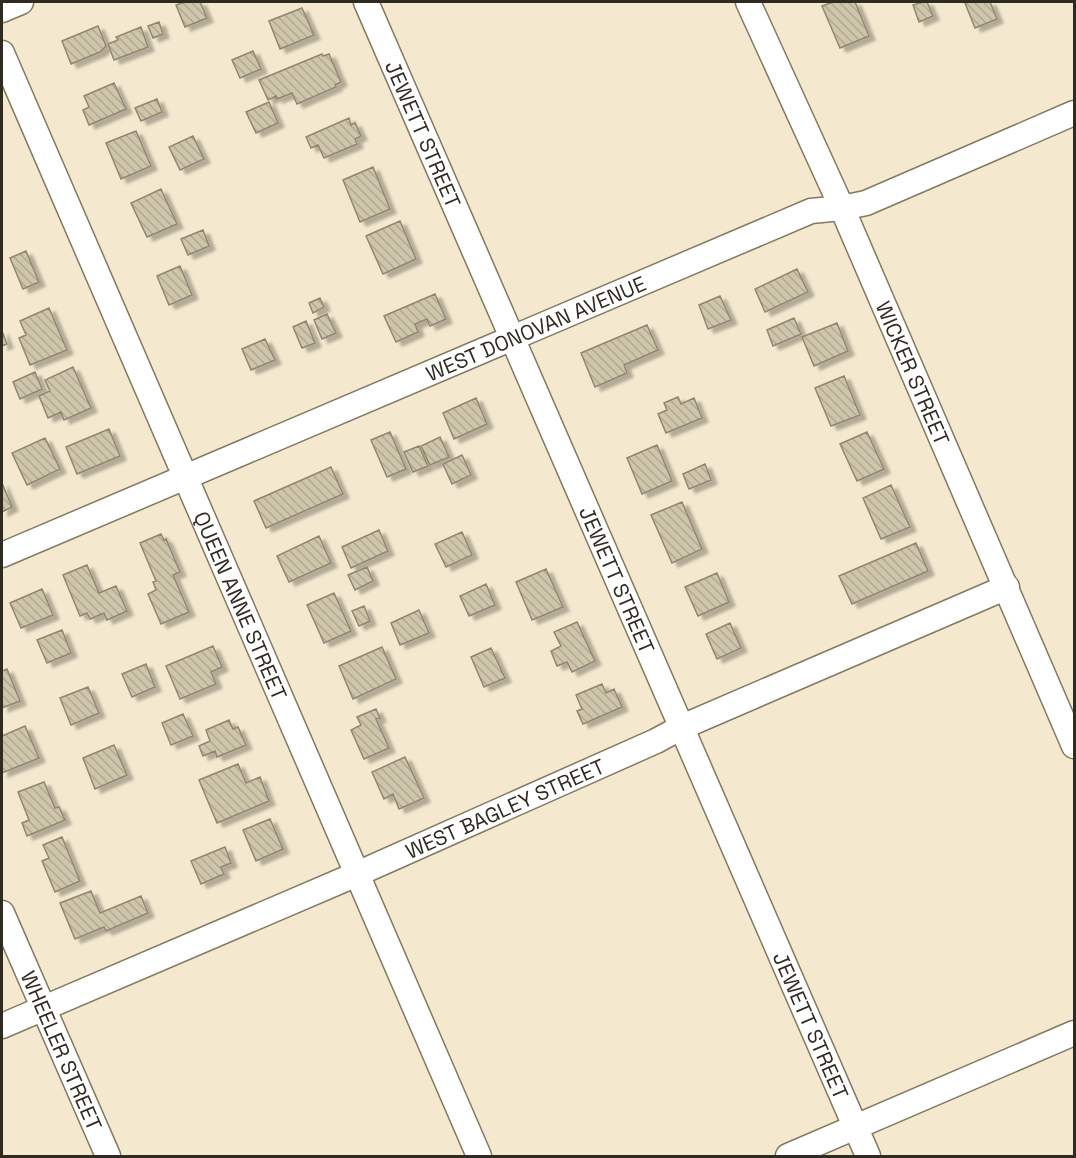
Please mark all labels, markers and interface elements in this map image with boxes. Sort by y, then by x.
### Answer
street label: JEWETT STREET [380,56,467,212]
street label: WEST DONOVAN AVENUE [422,269,650,387]
street label: WICKER STREET [870,297,956,449]
street label: JEWETT STREET [573,502,661,658]
street label: QUEEN ANNE STREET [188,507,294,704]
street label: WEST BAGLEY STREET [401,752,609,864]
street label: JEWETT STREET [767,948,855,1103]
street label: WHEELER STREET [15,966,109,1135]

